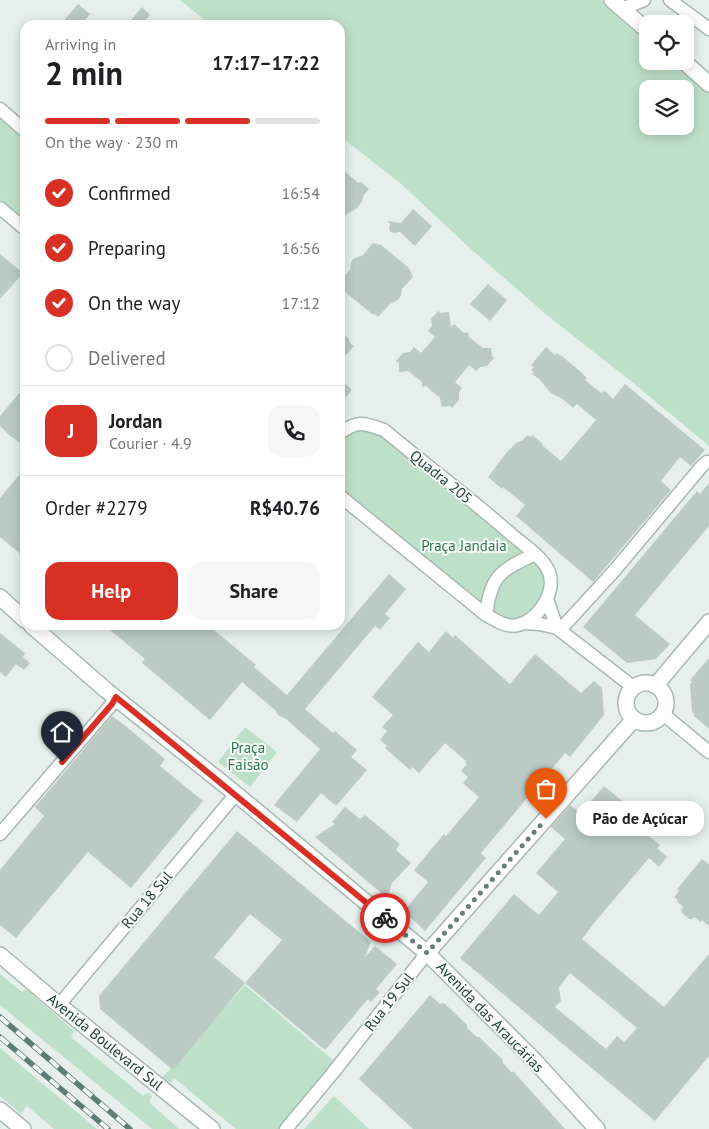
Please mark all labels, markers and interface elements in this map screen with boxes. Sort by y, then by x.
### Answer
map controls [639,15,694,135]
button: locate [639,15,694,70]
text: Arriving in [45,34,116,54]
text: 17:17–17:22 [212,51,320,75]
text: 2 min [45,52,123,94]
button: layers [639,80,694,135]
text: On the way · 230 m [45,132,178,152]
icon: check [45,179,73,207]
text: Confirmed [88,181,171,205]
text: 16:54 [282,183,320,203]
icon: check [45,234,73,262]
text: Preparing [88,236,166,260]
text: 16:56 [282,238,320,258]
icon: check [45,289,73,317]
text: On the way [88,291,180,315]
text: 17:12 [282,293,320,313]
text: Delivered [88,346,166,370]
button: phone [268,405,320,457]
text: Jordan [109,409,162,433]
text: J [68,419,74,443]
text: Courier · 4.9 [109,433,192,453]
street label: Quadra 205 [406,446,476,508]
text: Order #2279 [45,496,148,520]
text: R$40.76 [250,496,320,520]
park label: Praça Jandaia [421,536,507,555]
button: Help [45,562,178,620]
button: Share [188,562,320,620]
pin [41,711,83,762]
icon: home [48,718,76,746]
park label: Praça Faisão [227,738,269,774]
pin [525,768,567,819]
icon: bag [532,775,560,803]
callout: Pão de Açúcar [576,802,704,836]
text: Pão de Açúcar [592,808,688,828]
street label: Rua 18 Sul [117,867,176,932]
courier [360,893,410,943]
icon: bike [371,904,399,932]
street label: Avenida das Araucárias [433,957,548,1076]
street label: Rua 19 Sul [360,968,418,1035]
street label: Avenida Boulevard Sul [44,989,168,1095]

